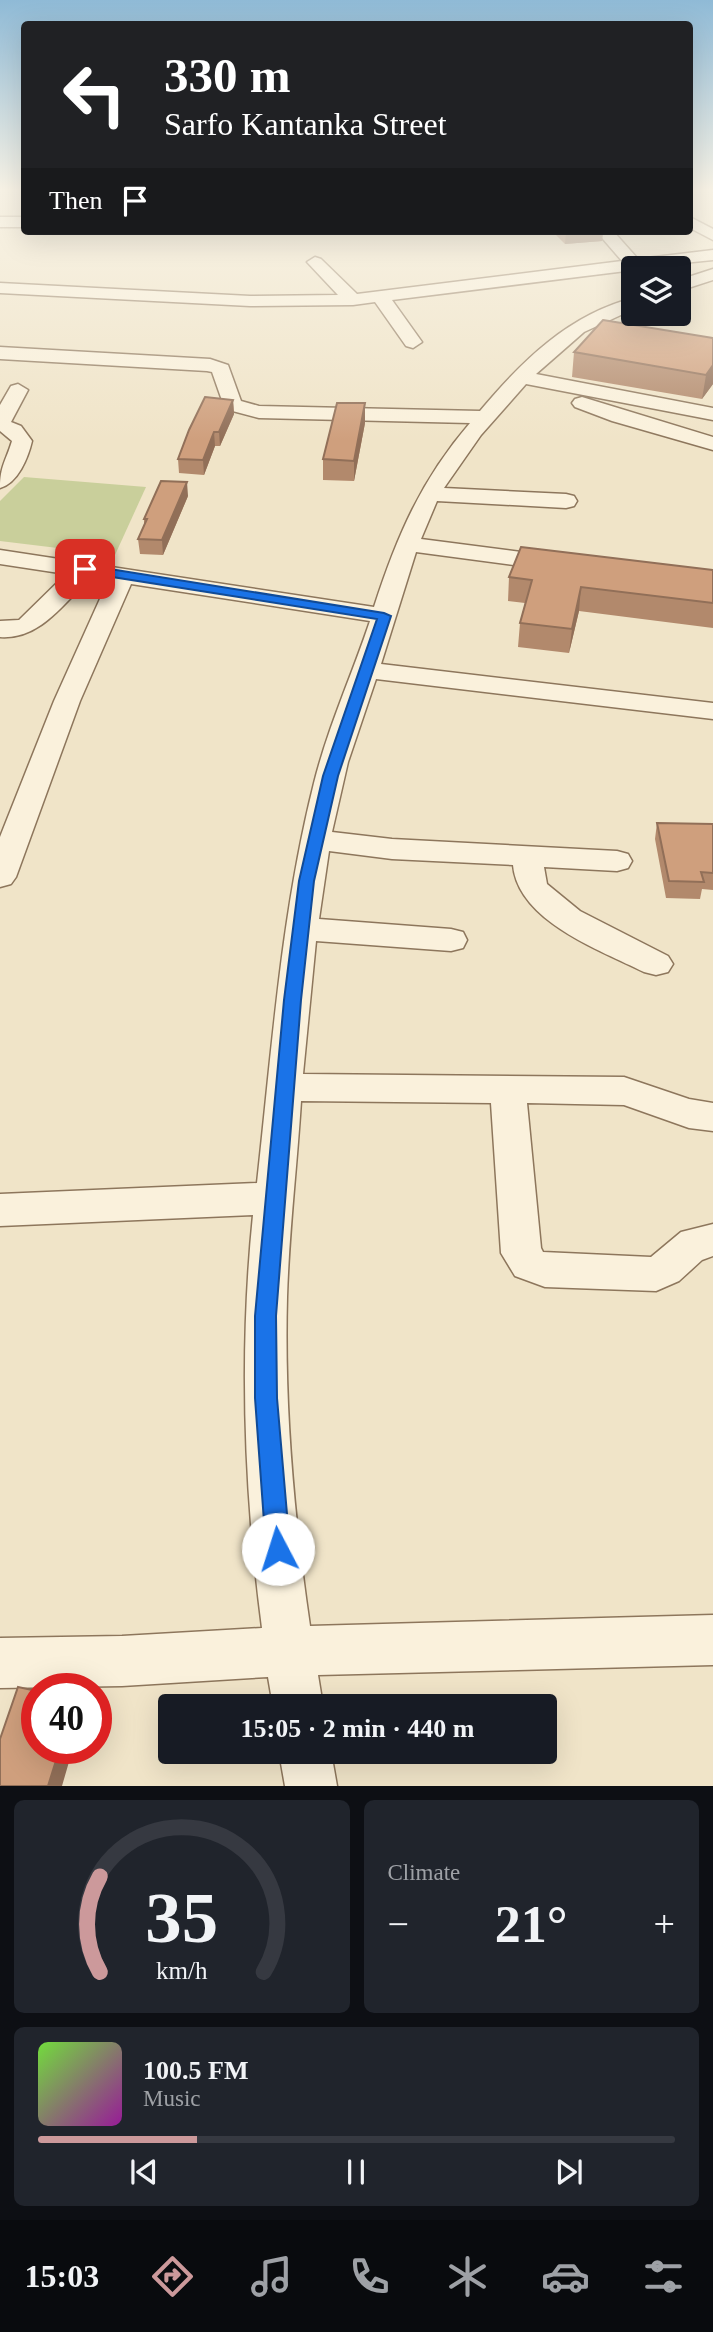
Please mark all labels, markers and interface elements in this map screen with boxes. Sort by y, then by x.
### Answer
text: 330 m [164,48,291,103]
icon: left [49,49,140,140]
text: Sarfo Kantanka Street [164,106,447,142]
icon: arrive [116,182,154,220]
text: Then [49,186,102,215]
map controls [621,256,691,326]
button: layers [621,256,691,326]
pin [55,539,115,599]
icon: arrive [66,550,104,588]
position arrow [241,1512,315,1586]
speed limit sign: 40 [21,1673,112,1764]
text: 15:05 · 2 min · 440 m [241,1714,475,1743]
text: Climate [388,1860,460,1885]
text: 35 [145,1878,218,1959]
text: 21° [495,1896,568,1953]
text: − [388,1903,409,1945]
text: + [654,1903,675,1945]
text: km/h [156,1957,208,1984]
text: 100.5 FM [143,2056,248,2085]
text: Music [143,2086,201,2111]
icon: previous [125,2153,163,2191]
icon: pause [337,2153,375,2191]
icon: next [550,2153,588,2191]
icon: directions [148,2252,197,2301]
icon: music [247,2252,296,2301]
icon: phone [345,2252,394,2301]
icon: climate [443,2252,492,2301]
icon: car [541,2252,590,2301]
icon: filters [639,2252,688,2301]
text: 15:03 [25,2258,99,2294]

